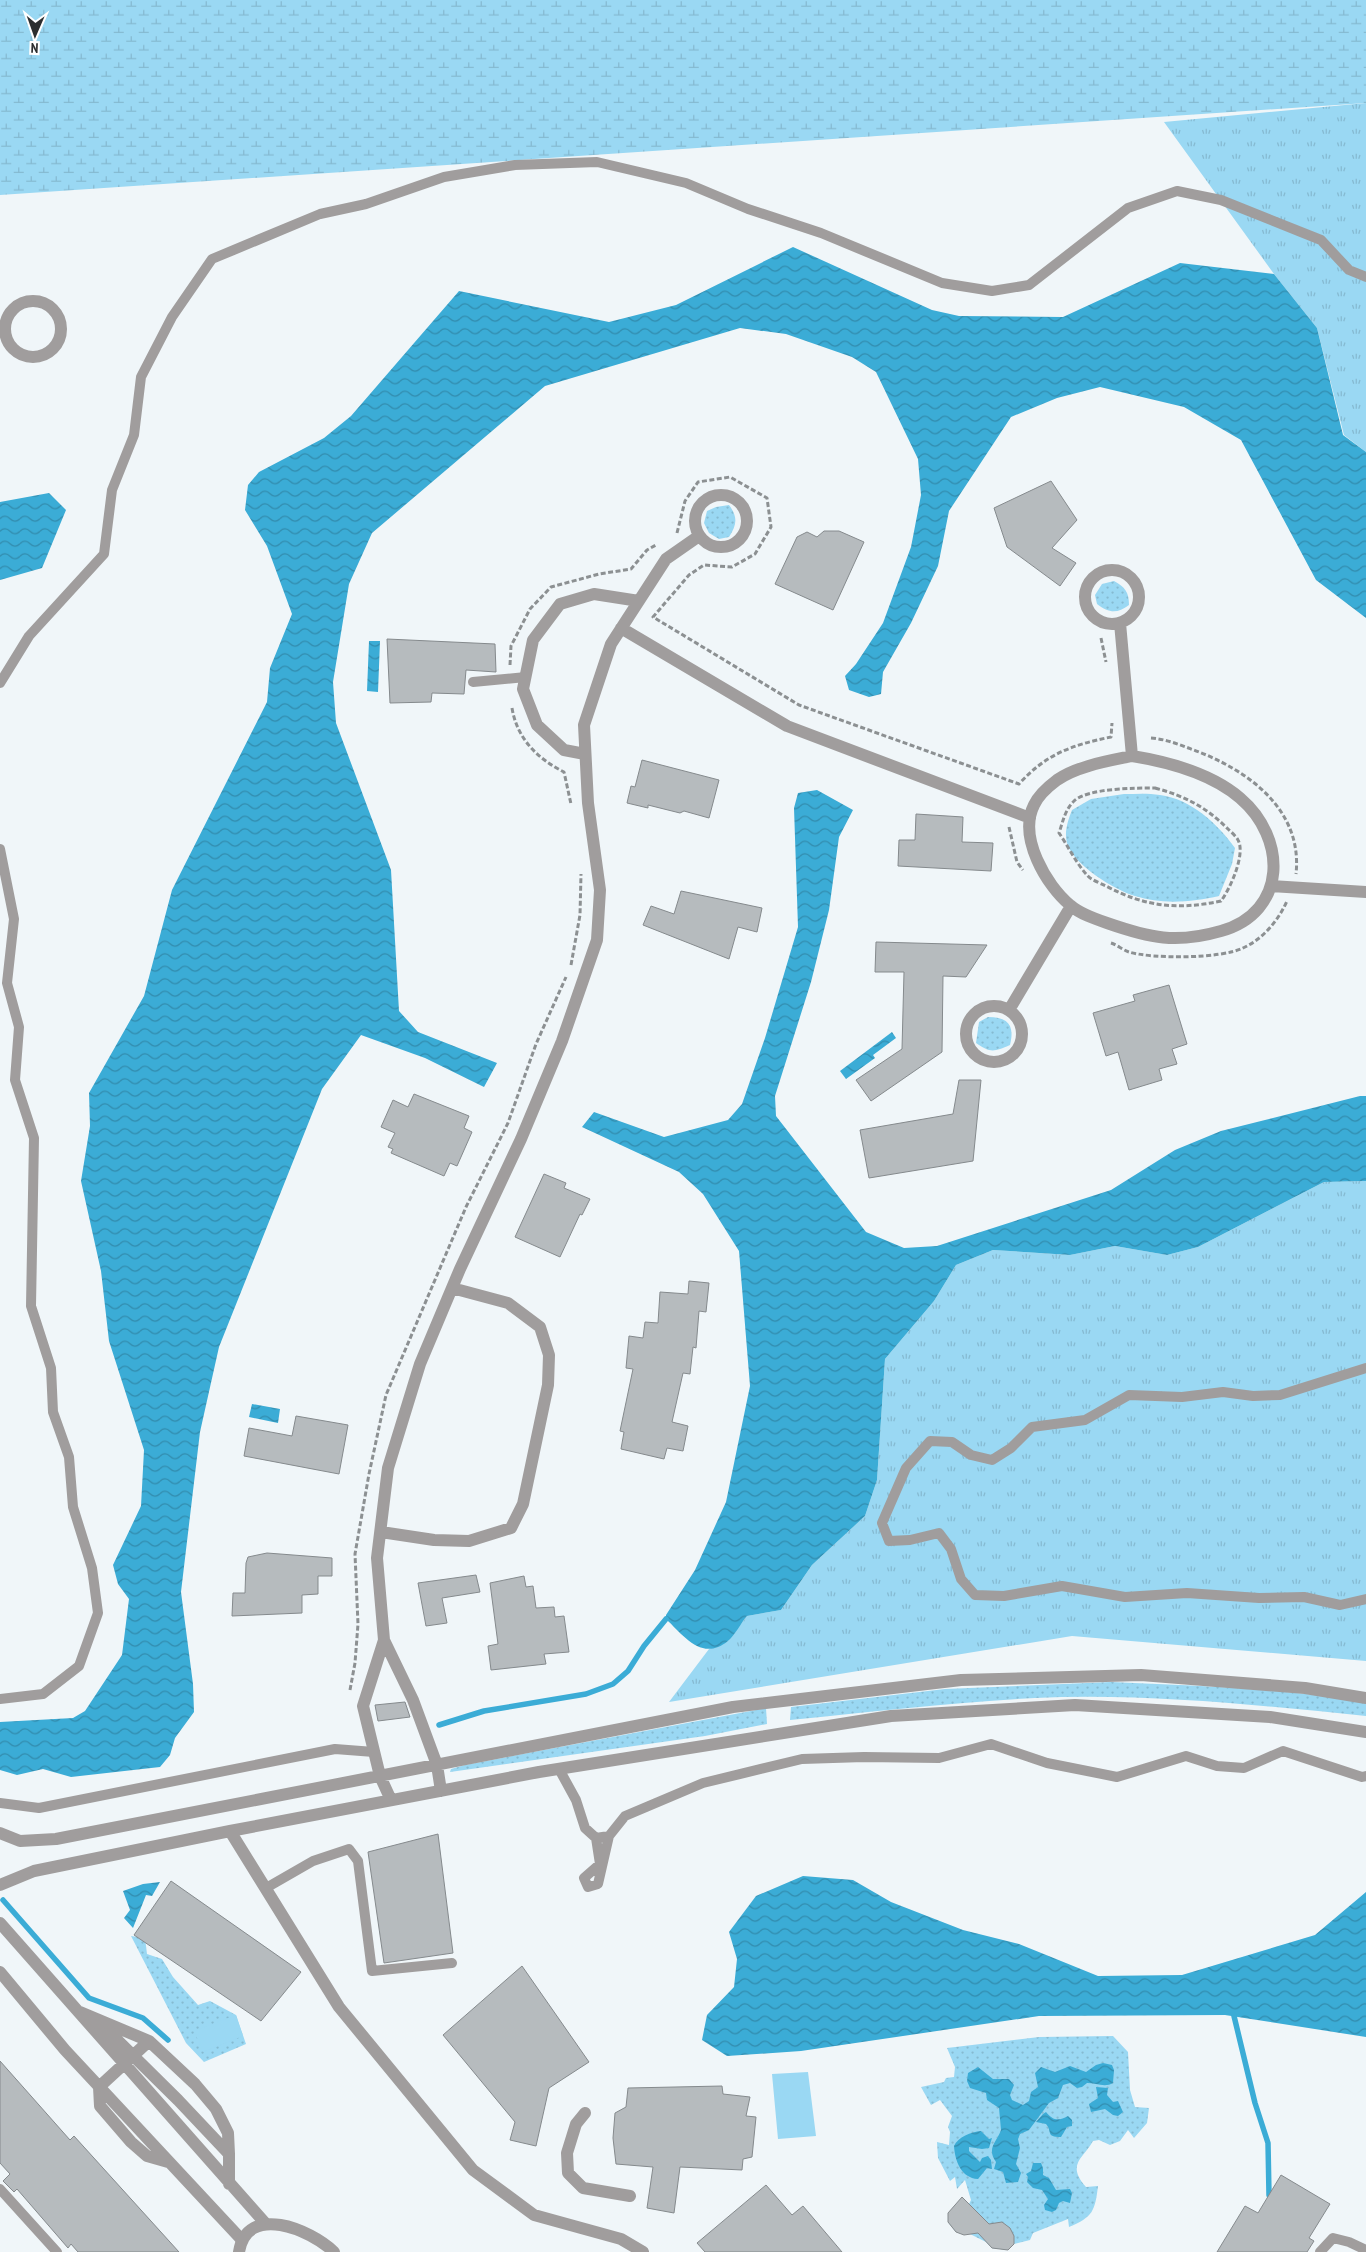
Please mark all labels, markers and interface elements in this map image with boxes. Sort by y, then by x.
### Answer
north arrow [10,10,60,60]
text: N [30,39,39,57]

